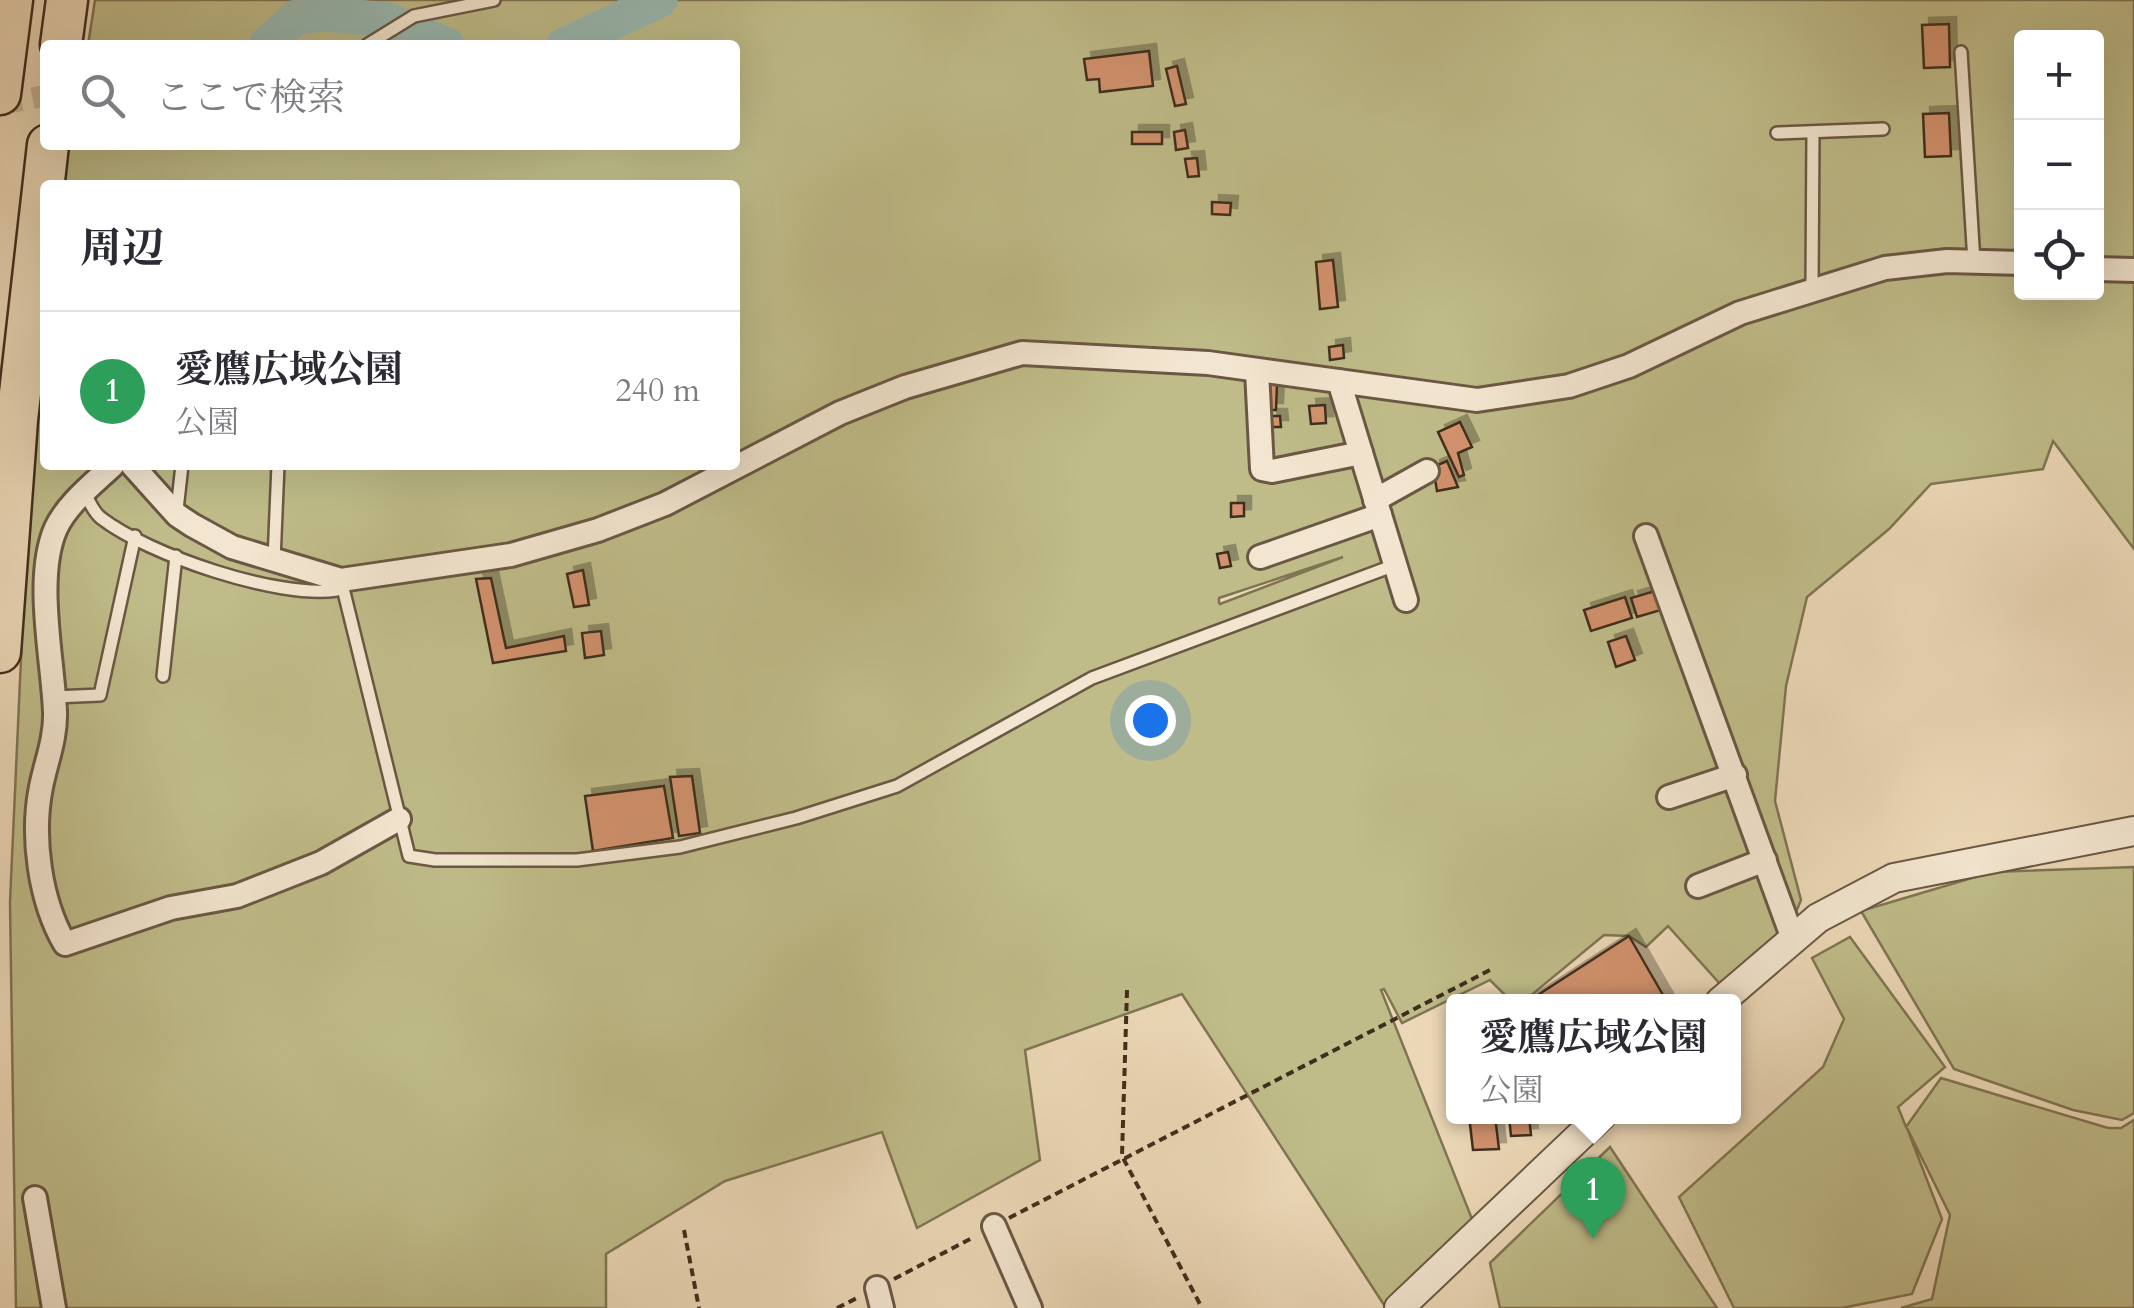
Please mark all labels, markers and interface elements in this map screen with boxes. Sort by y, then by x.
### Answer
map controls [2014,30,2104,300]
button: + [2014,30,2104,120]
search box [40,40,740,150]
icon: search [75,68,130,123]
text: ここで検索 [155,72,345,124]
button: − [2014,120,2104,210]
button: locate [2014,210,2104,300]
text: 周辺 [80,220,164,277]
text: 愛鷹広域公園 [175,344,403,396]
text: 1 [104,369,121,413]
text: 240 m [615,369,700,413]
text: 公園 [175,401,239,445]
your location [1125,695,1176,746]
popup [1446,994,1741,1124]
text: 愛鷹広域公園 [1479,1012,1708,1064]
text: 公園 [1479,1069,1544,1113]
pin: 1 [1560,1156,1626,1239]

